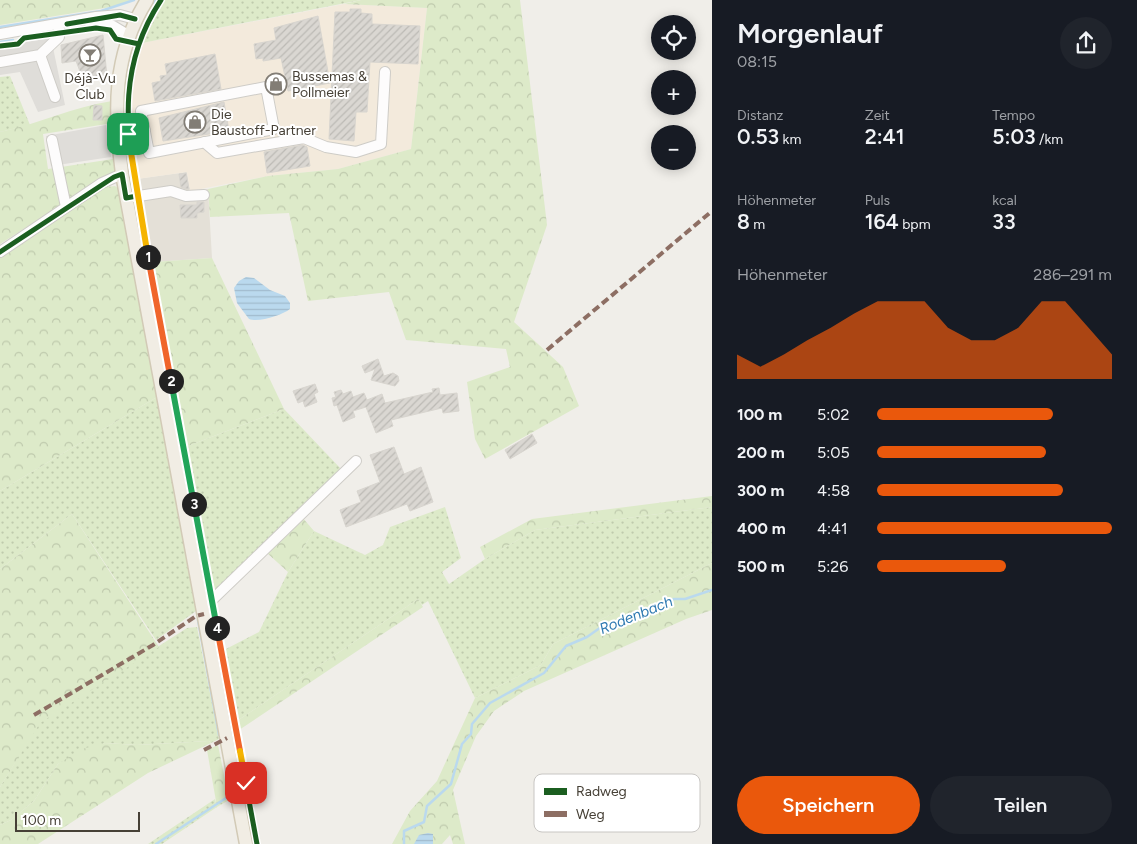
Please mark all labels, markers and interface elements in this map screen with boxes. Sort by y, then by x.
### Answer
map controls [651,15,696,170]
button: locate [651,15,696,60]
text: Morgenlauf [737,16,883,50]
button: share [1060,17,1112,69]
bar icon: Déjà-Vu Club [78,43,102,67]
text: 08:15 [737,52,777,71]
place label: Bussemas & Pollmeier [292,68,367,101]
place label: Déjà-Vu Club [64,70,116,103]
button: + [651,70,696,115]
shop icon: Bussemas & Pollmeier [264,72,288,96]
place label: Die Baustoff-Partner [211,106,316,139]
text: Distanz [737,107,784,124]
text: Zeit [865,107,890,124]
text: Tempo [992,107,1035,124]
shop icon: Die Baustoff-Partner [183,110,207,134]
pin [107,113,149,155]
icon: arrive [114,120,142,148]
text: 0.53 [737,124,779,149]
text: 2:41 [865,124,905,149]
text: 5:03 [992,124,1036,149]
button: − [651,125,696,170]
text: km [779,131,801,148]
text: /km [1036,131,1063,148]
text: Höhenmeter [737,192,816,209]
text: Puls [865,192,890,209]
text: kcal [992,192,1017,209]
text: 8 [737,209,750,234]
text: 164 [865,209,899,234]
text: 33 [992,209,1015,234]
text: m [750,216,765,233]
text: bpm [899,216,931,233]
pin: 1 [136,244,160,270]
text: 1 [146,249,151,266]
text: Höhenmeter [737,265,827,284]
text: 286–291 m [1033,265,1112,284]
pin: 2 [158,368,184,394]
text: 2 [167,373,176,390]
text: 100 m [737,405,782,424]
text: 5:02 [817,405,849,424]
text: 200 m [737,443,785,462]
text: 5:05 [817,443,850,462]
text: 300 m [737,481,784,500]
text: 4:58 [817,481,850,500]
pin: 3 [182,492,206,516]
text: 3 [191,496,198,513]
text: 400 m [737,519,786,538]
text: 4:41 [817,519,848,538]
text: 500 m [737,557,785,576]
text: 5:26 [817,557,848,576]
water label: Rodenbach [597,592,675,638]
pin: 4 [204,616,230,640]
text: 4 [213,620,222,637]
pin [225,762,267,804]
icon: check [232,769,260,797]
legend [534,774,700,832]
button: Speichern [737,776,920,834]
button: Teilen [930,776,1112,834]
text: Radweg [576,783,627,800]
text: Weg [576,806,605,823]
scale bar [15,809,140,832]
text: 100 m [22,812,61,829]

